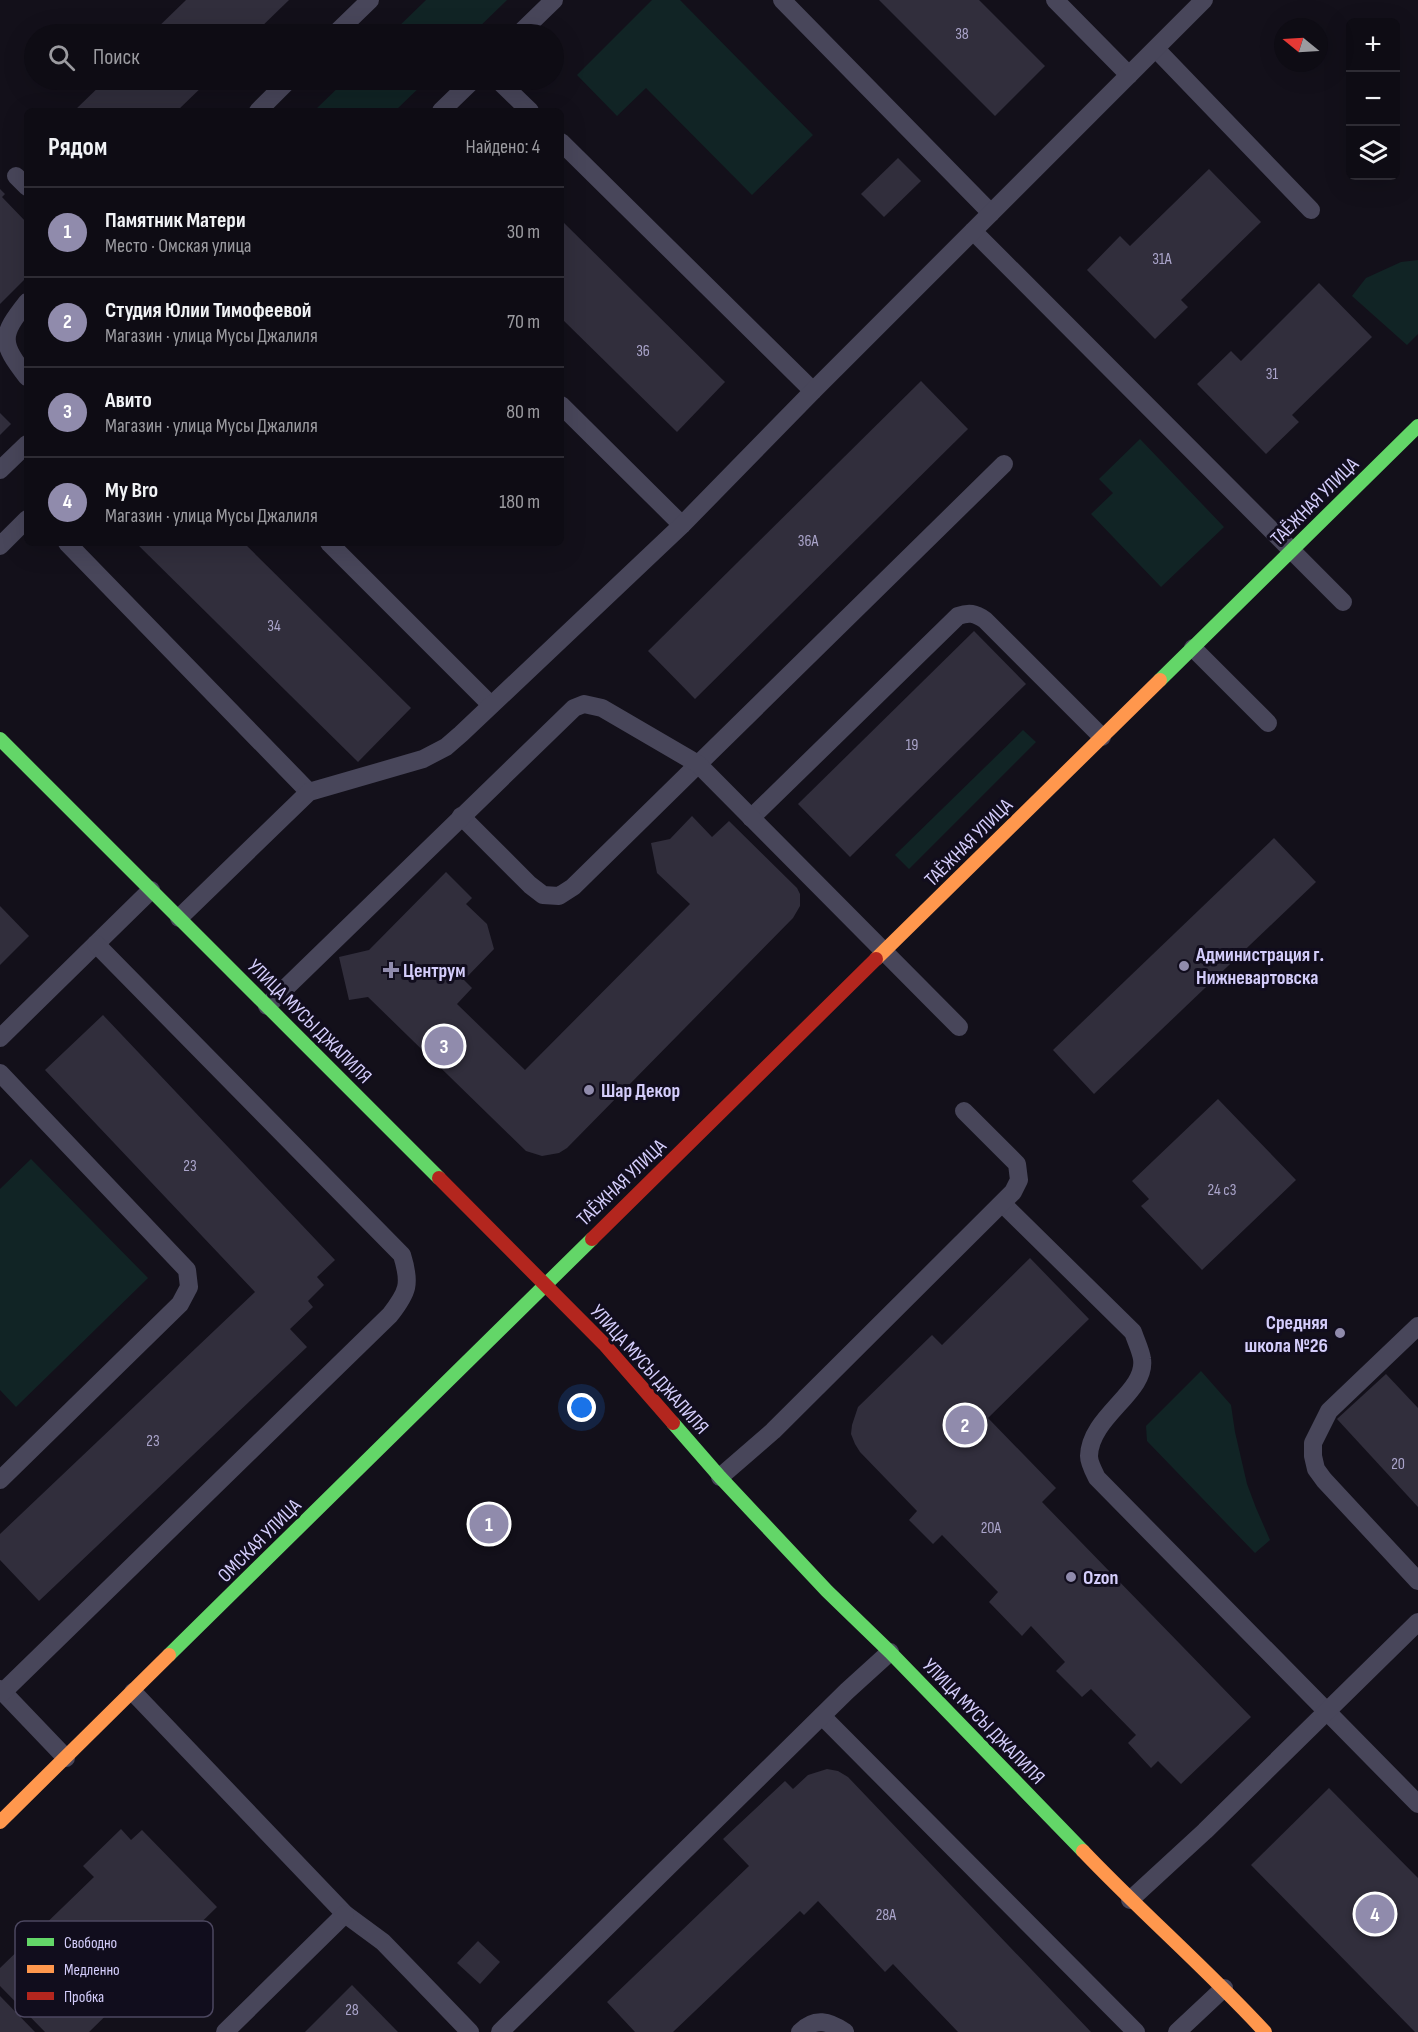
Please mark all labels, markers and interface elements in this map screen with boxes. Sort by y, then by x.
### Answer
north arrow [1274,18,1328,72]
map controls [1346,18,1400,180]
button: + [1346,18,1400,72]
search box [24,24,564,90]
house number: 38 [955,25,969,44]
icon: search [45,41,78,74]
text: Поиск [93,44,139,71]
button: − [1346,72,1400,126]
button: layers [1346,126,1400,180]
text: Рядом [48,132,107,163]
text: Найдено: 4 [466,135,540,159]
text: Памятник Матери [105,207,246,234]
text: 1 [64,220,71,244]
text: 30 m [507,220,540,244]
text: Место · Омская улица [105,234,252,258]
house number: 31А [1152,250,1172,269]
text: Студия Юлии Тимофеевой [105,297,311,324]
text: 2 [63,310,72,334]
text: 70 m [507,310,540,334]
text: Магазин · улица Мусы Джалиля [105,324,318,348]
house number: 36 [636,342,650,361]
house number: 31 [1266,365,1279,384]
text: Авито [105,387,152,414]
text: 3 [63,400,72,424]
text: 80 m [506,400,540,424]
text: Магазин · улица Мусы Джалиля [105,414,318,438]
street label: ТАЁЖНАЯ УЛИЦА [1266,452,1364,551]
text: My Bro [105,477,158,504]
text: 4 [63,490,72,514]
text: 180 m [499,490,540,514]
text: Магазин · улица Мусы Джалиля [105,504,318,528]
house number: 36А [798,532,818,551]
house number: 34 [267,617,281,636]
house number: 19 [906,736,918,755]
street label: ТАЁЖНАЯ УЛИЦА [920,793,1018,892]
place label: Администрация г. Нижневартовска [1195,943,1324,990]
street label: УЛИЦА МУСЫ ДЖАЛИЛЯ [242,955,376,1089]
place label: Центрум [403,959,466,983]
marker: Администрация г. Нижневартовска [1177,959,1191,973]
marker: Центрум [384,963,398,977]
pin: 3 [424,1024,464,1068]
place label: Шар Декор [601,1079,680,1103]
marker: Шар Декор [582,1083,596,1097]
street label: ТАЁЖНАЯ УЛИЦА [572,1134,672,1231]
house number: 23 [183,1157,197,1176]
house number: 24 с3 [1208,1181,1236,1200]
street label: УЛИЦА МУСЫ ДЖАЛИЛЯ [585,1300,714,1439]
place label: Средняя школа №26 [1244,1311,1328,1358]
marker: Средняя школа №26 [1333,1326,1347,1340]
your location [567,1393,596,1422]
pin: 2 [946,1402,984,1448]
house number: 23 [146,1432,160,1451]
house number: 20 [1391,1455,1405,1474]
street label: ОМСКАЯ УЛИЦА [213,1494,307,1587]
pin: 1 [470,1502,508,1546]
house number: 20А [981,1519,1001,1538]
place label: Ozon [1083,1566,1118,1590]
marker: Ozon [1064,1570,1078,1584]
street label: УЛИЦА МУСЫ ДЖАЛИЛЯ [917,1654,1049,1790]
pin: 4 [1356,1892,1394,1936]
house number: 28А [876,1906,896,1925]
legend [15,1921,213,2017]
text: Свободно [64,1934,117,1953]
text: Медленно [64,1961,120,1980]
text: Пробка [64,1988,104,2007]
house number: 28 [345,2001,359,2020]

